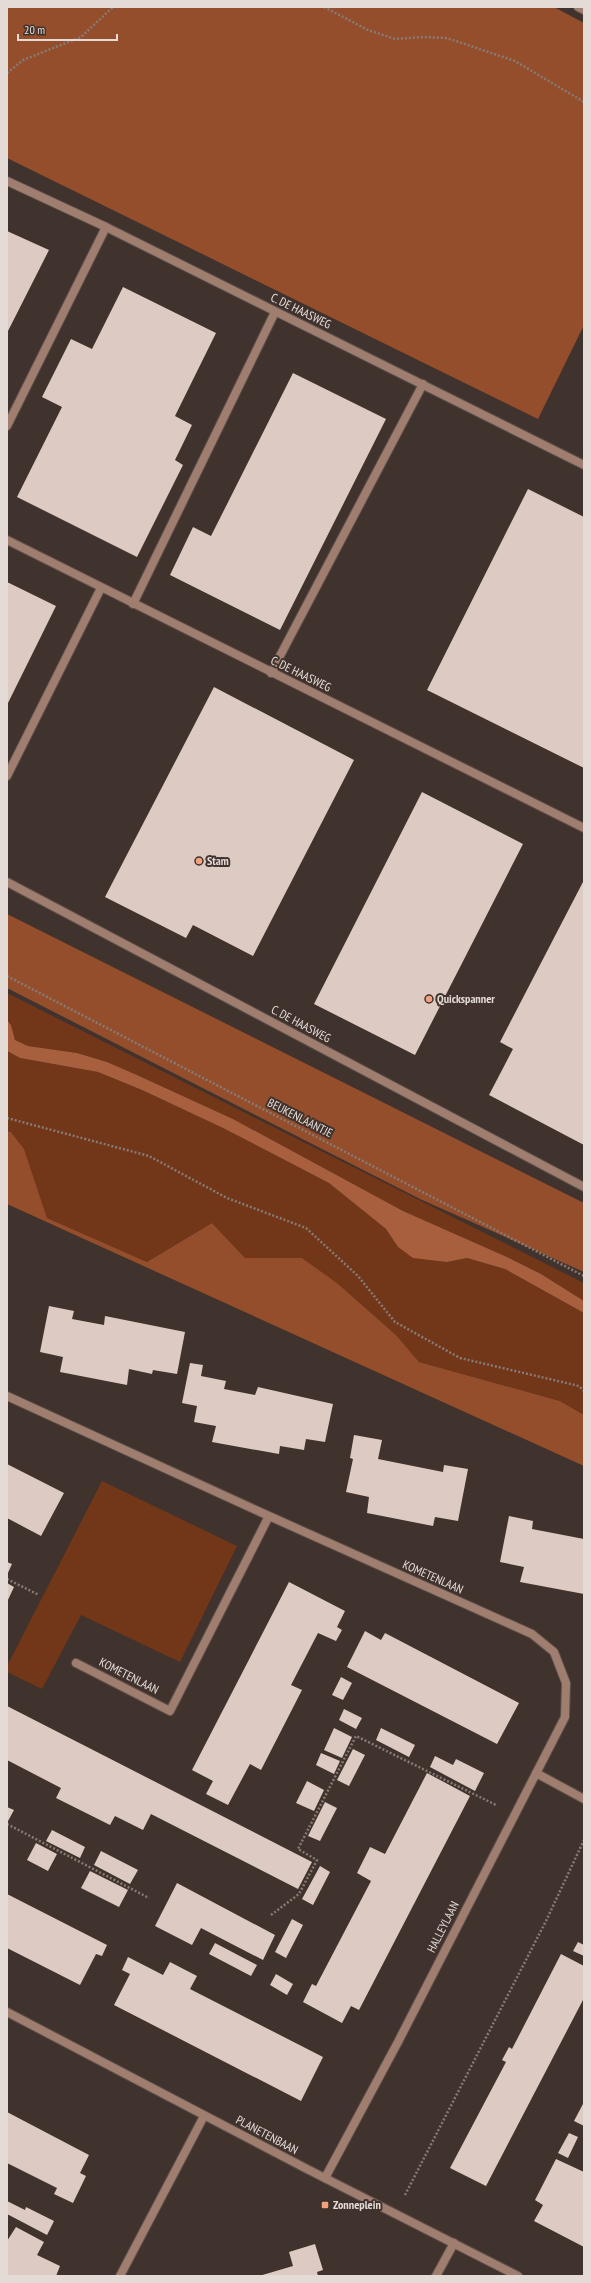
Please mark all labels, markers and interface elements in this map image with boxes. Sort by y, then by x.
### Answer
scale bar [18,16,117,42]
text: 20 m [24,22,45,37]
street label: C. DE HAASWEG [269,289,334,332]
street label: C. DE HAASWEG [269,652,334,695]
place label: Stam [207,853,229,868]
marker: Stam [194,856,204,866]
place label: Quickspanner [437,991,495,1006]
marker: Quickspanner [424,994,434,1004]
street label: C. DE HAASWEG [269,1002,334,1046]
street label: BEUKENLAANTJE [265,1095,335,1140]
street label: KOMETENLAAN [401,1556,466,1597]
street label: KOMETENLAAN [97,1654,162,1697]
street label: HALLEYLAAN [423,1899,462,1955]
street label: PLANETENBAAN [234,2112,301,2157]
place label: Zonneplein [333,2197,381,2212]
marker: Zonneplein [320,2200,330,2210]

